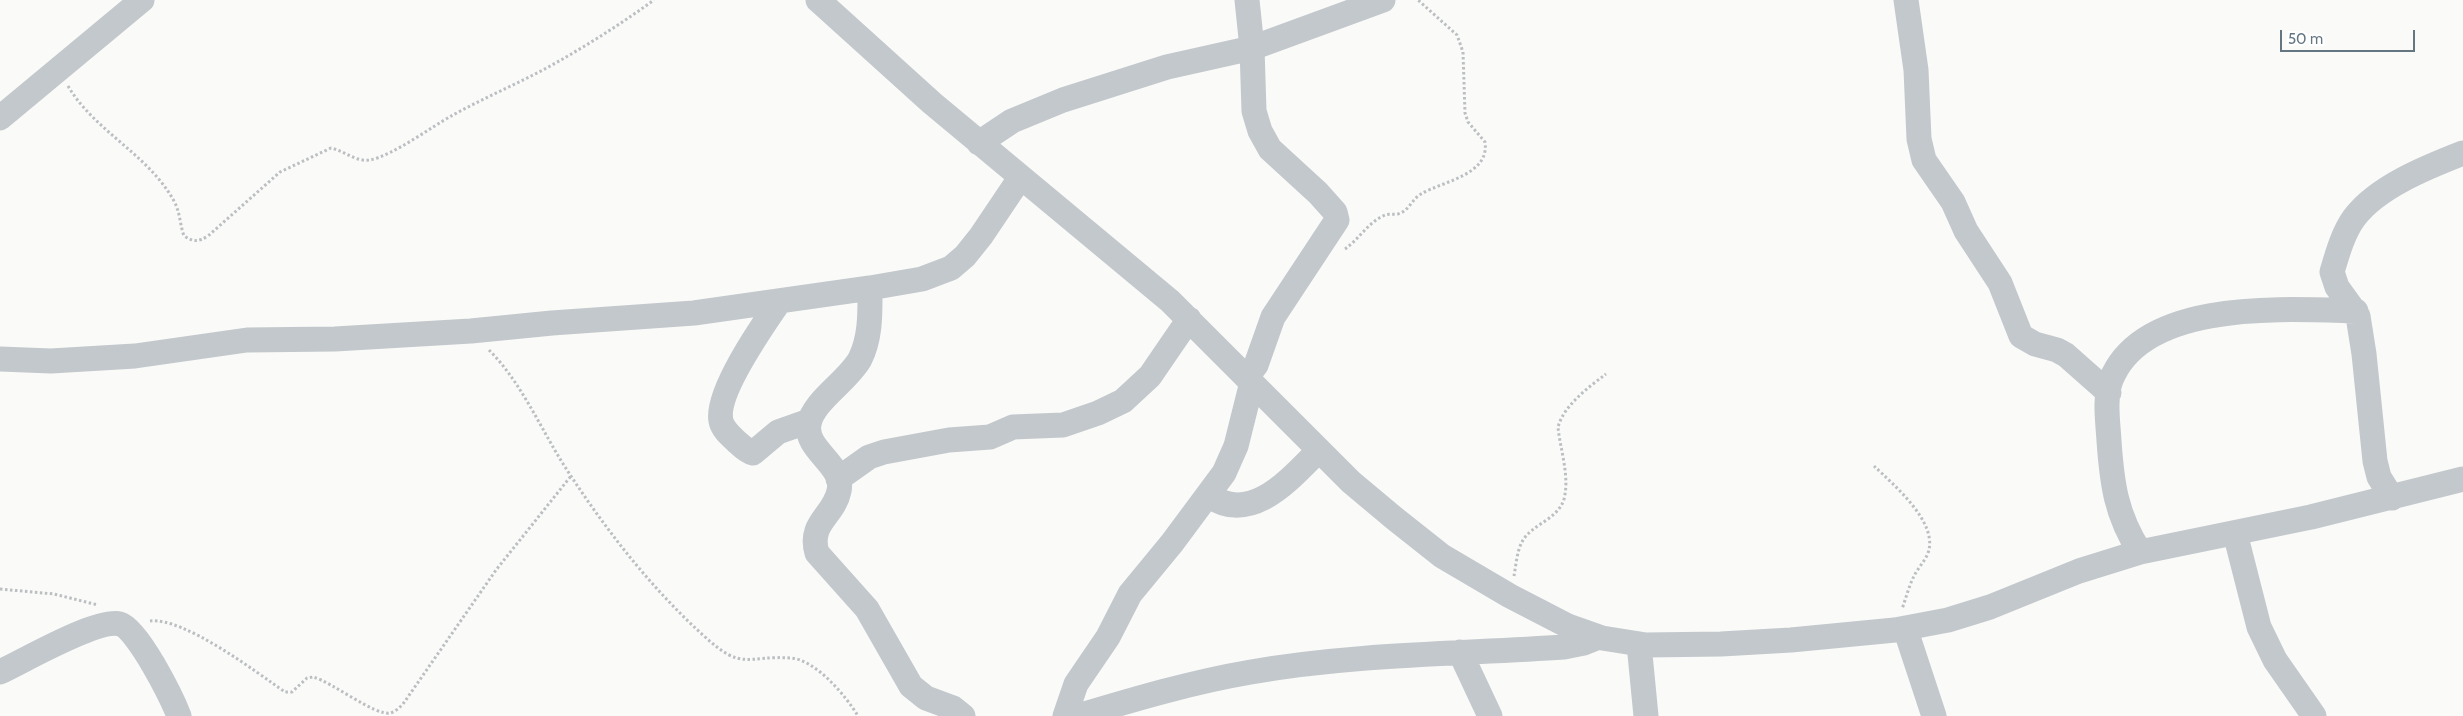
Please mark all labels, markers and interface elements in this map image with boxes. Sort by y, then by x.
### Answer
scale bar [2283,20,2418,52]
text: 50 m [2288,30,2323,48]

